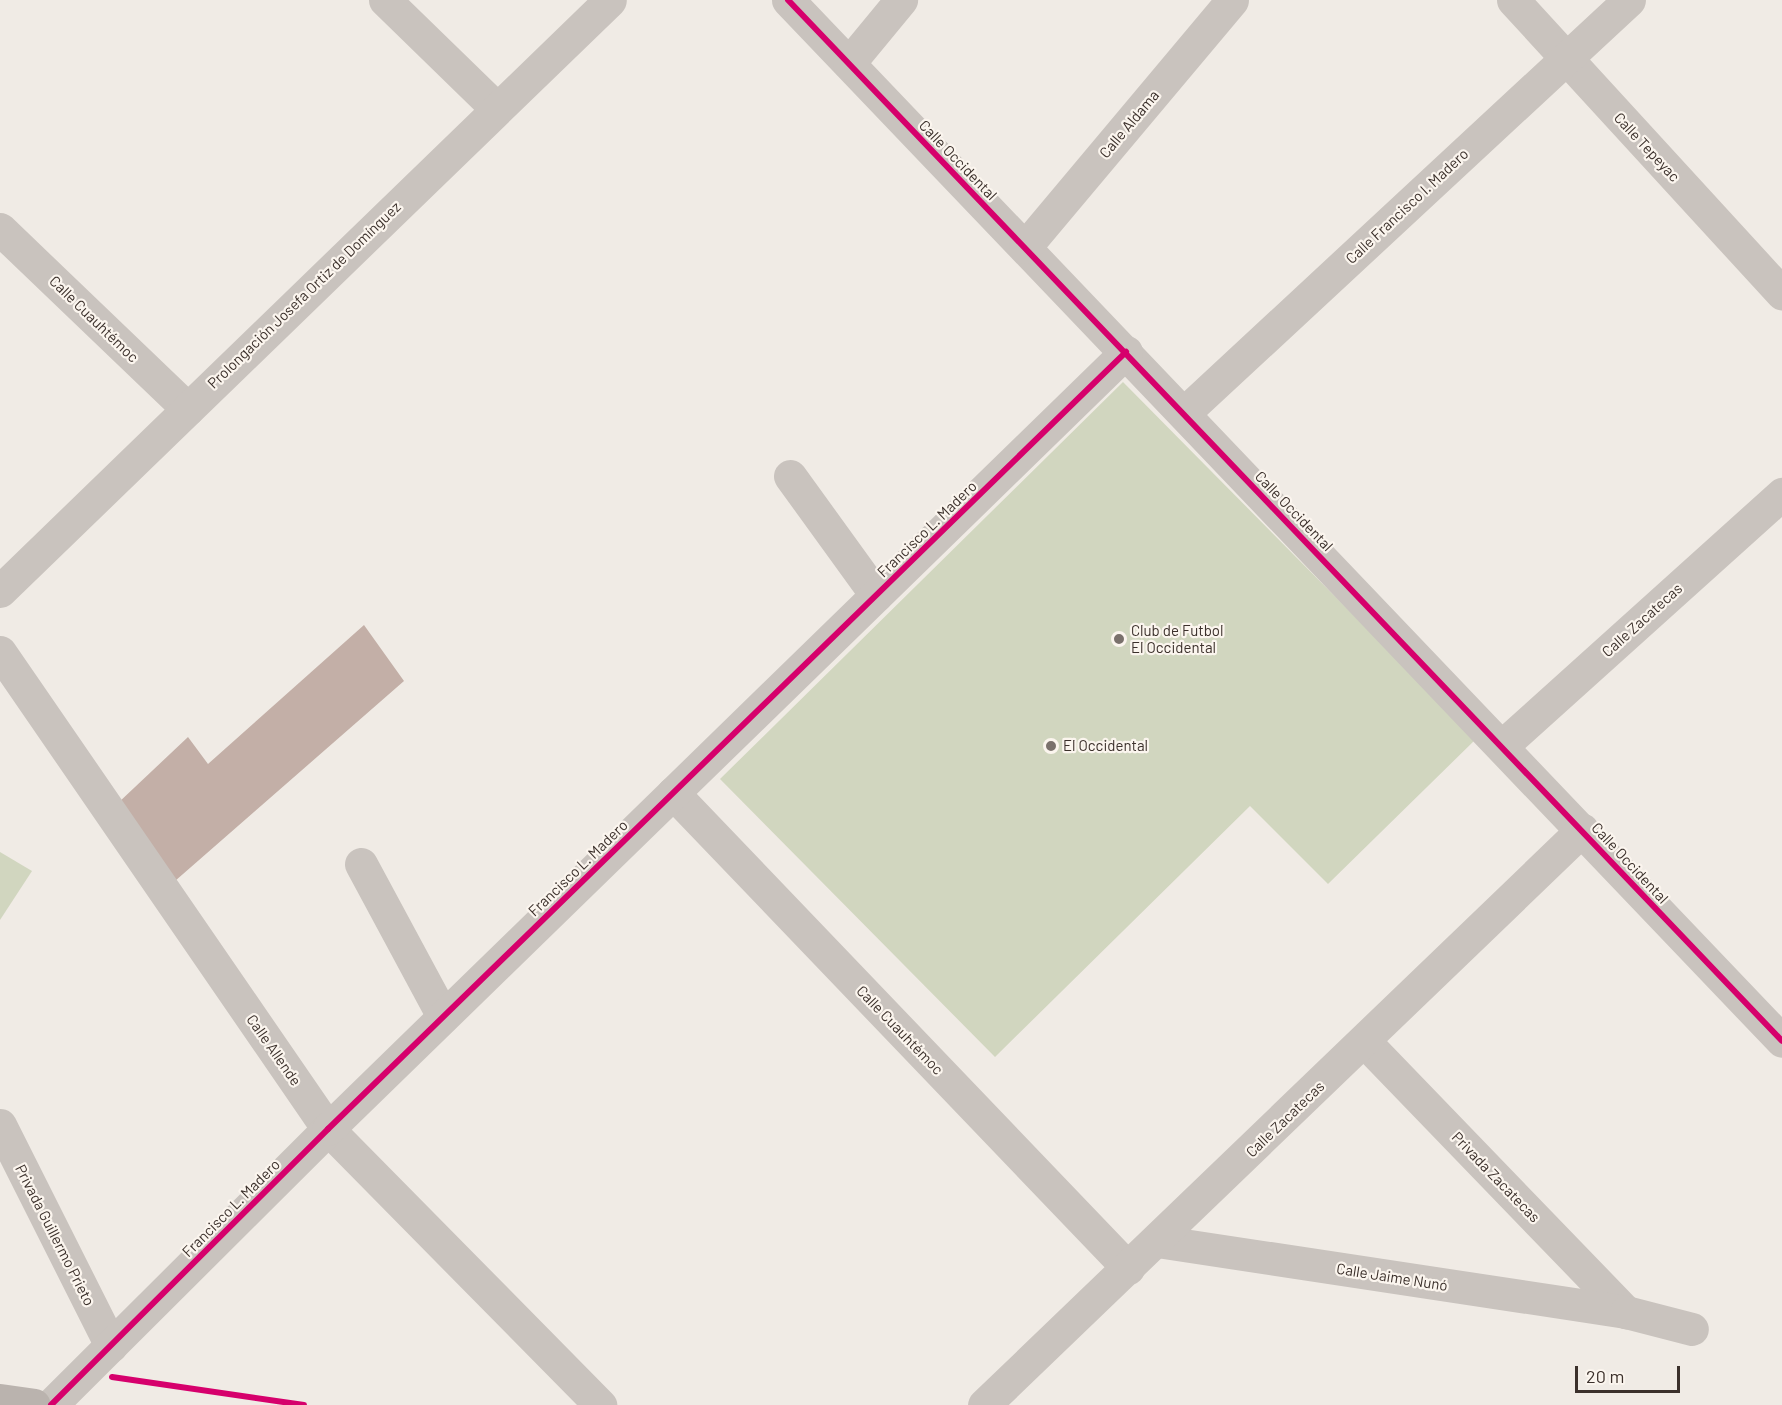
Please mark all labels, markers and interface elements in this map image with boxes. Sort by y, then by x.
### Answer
street label: Calle Aldama [1095,86,1163,162]
street label: Calle Tepeyac [1610,109,1684,185]
street label: Calle Occidental [915,116,1001,204]
street label: Calle Francisco I. Madero [1342,145,1472,267]
street label: Prolongación Josefa Ortiz de Domínguez [204,198,404,392]
street label: Calle Cuauhtémoc [46,272,142,366]
street label: Calle Occidental [1251,467,1337,555]
street label: Francisco L. Madero [874,477,980,581]
street label: Calle Zacatecas [1598,579,1686,661]
place label: Club de Futbol El Occidental [1131,621,1223,656]
marker: Club de Futbol El Occidental [1112,632,1126,646]
place label: El Occidental [1063,737,1148,755]
marker: El Occidental [1044,739,1058,753]
street label: Francisco L. Madero [525,816,631,920]
street label: Calle Occidental [1588,819,1672,907]
street label: Calle Cuauhtémoc [853,982,947,1078]
street label: Calle Allende [243,1011,305,1089]
street label: Calle Zacatecas [1242,1077,1328,1161]
street label: Privada Zacatecas [1448,1128,1544,1226]
street label: Francisco L. Madero [178,1155,284,1261]
street label: Privada Guillermo Prieto [12,1161,98,1309]
street label: Calle Jaime Nunó [1335,1259,1449,1295]
scale bar [1578,1354,1683,1392]
text: 20 m [1586,1365,1624,1387]

